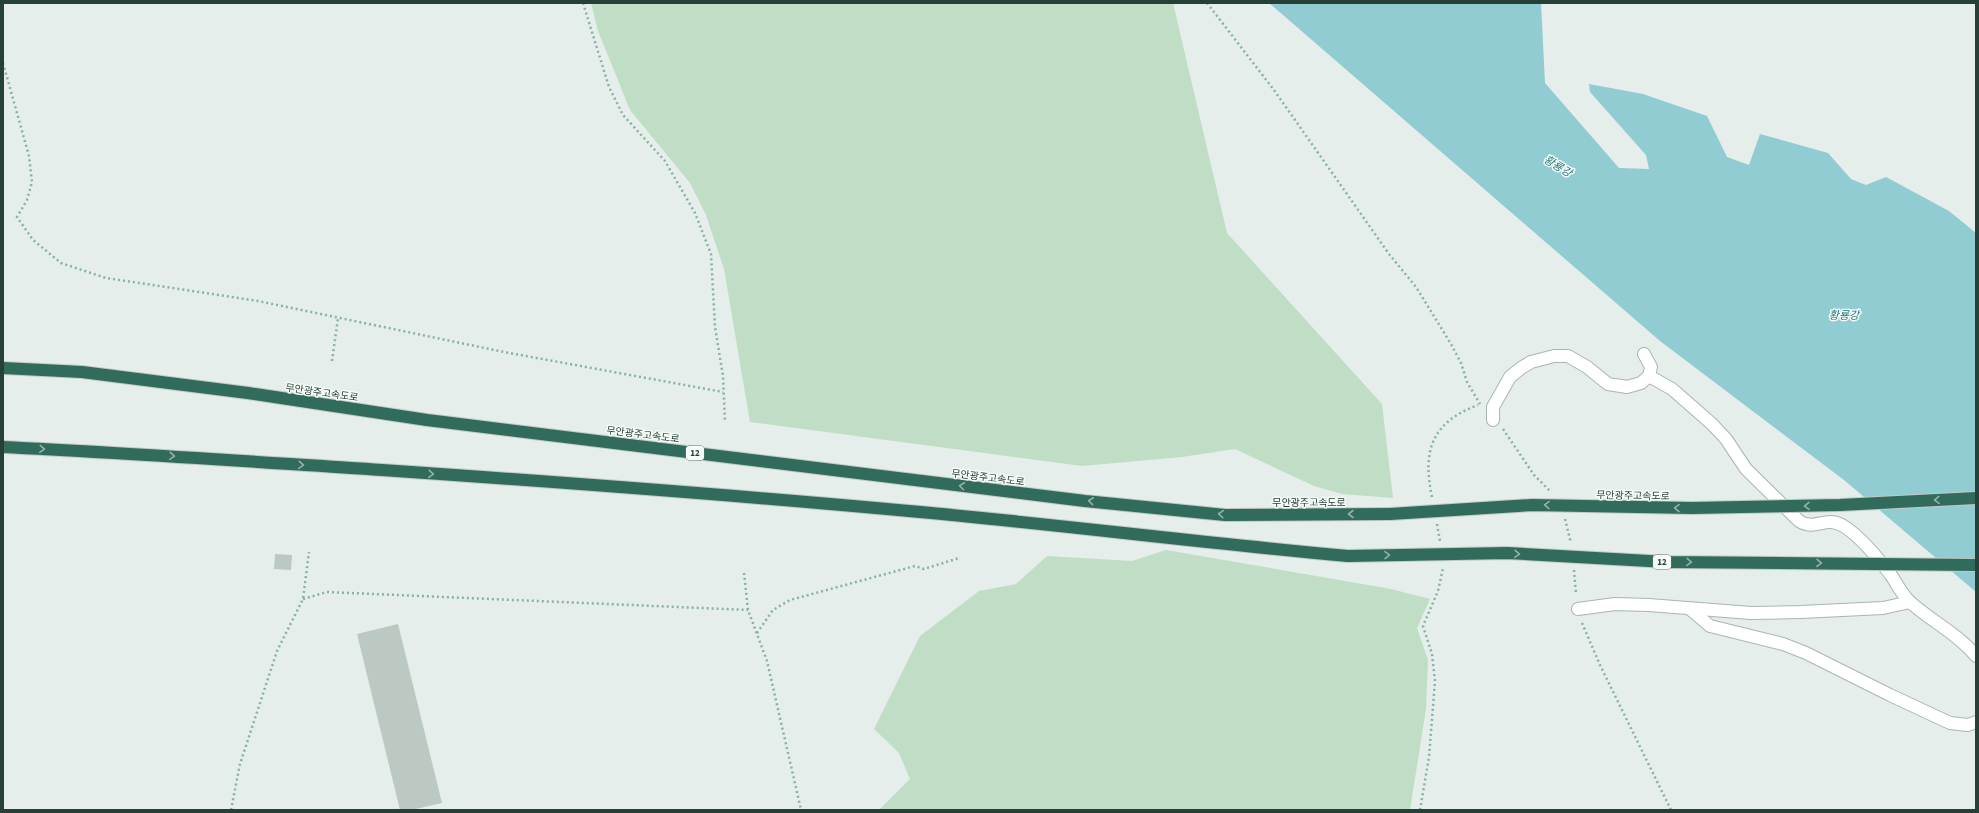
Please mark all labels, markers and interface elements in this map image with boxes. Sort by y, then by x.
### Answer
water label: 황룡강 [1541,152,1576,182]
water label: 황룡강 [1829,308,1861,323]
street label: 무안광주고속도로 [284,381,359,405]
street label: 무안광주고속도로 [605,424,680,446]
one-way arrow [39,444,45,453]
road number: 12 [686,446,704,460]
one-way arrow [169,452,175,460]
one-way arrow [298,460,304,469]
street label: 무안광주고속도로 [950,467,1025,489]
one-way arrow [428,469,434,478]
one-way arrow [959,481,965,490]
street label: 무안광주고속도로 [1596,488,1670,504]
street label: 무안광주고속도로 [1272,496,1346,510]
one-way arrow [1934,496,1940,505]
one-way arrow [1088,497,1094,506]
one-way arrow [1544,501,1550,510]
one-way arrow [1804,502,1810,510]
one-way arrow [1674,504,1680,512]
one-way arrow [1218,510,1224,519]
one-way arrow [1348,510,1354,518]
one-way arrow [1514,549,1520,558]
one-way arrow [1384,551,1390,559]
road number: 12 [1653,555,1671,569]
one-way arrow [1686,558,1692,566]
one-way arrow [1816,559,1822,567]

